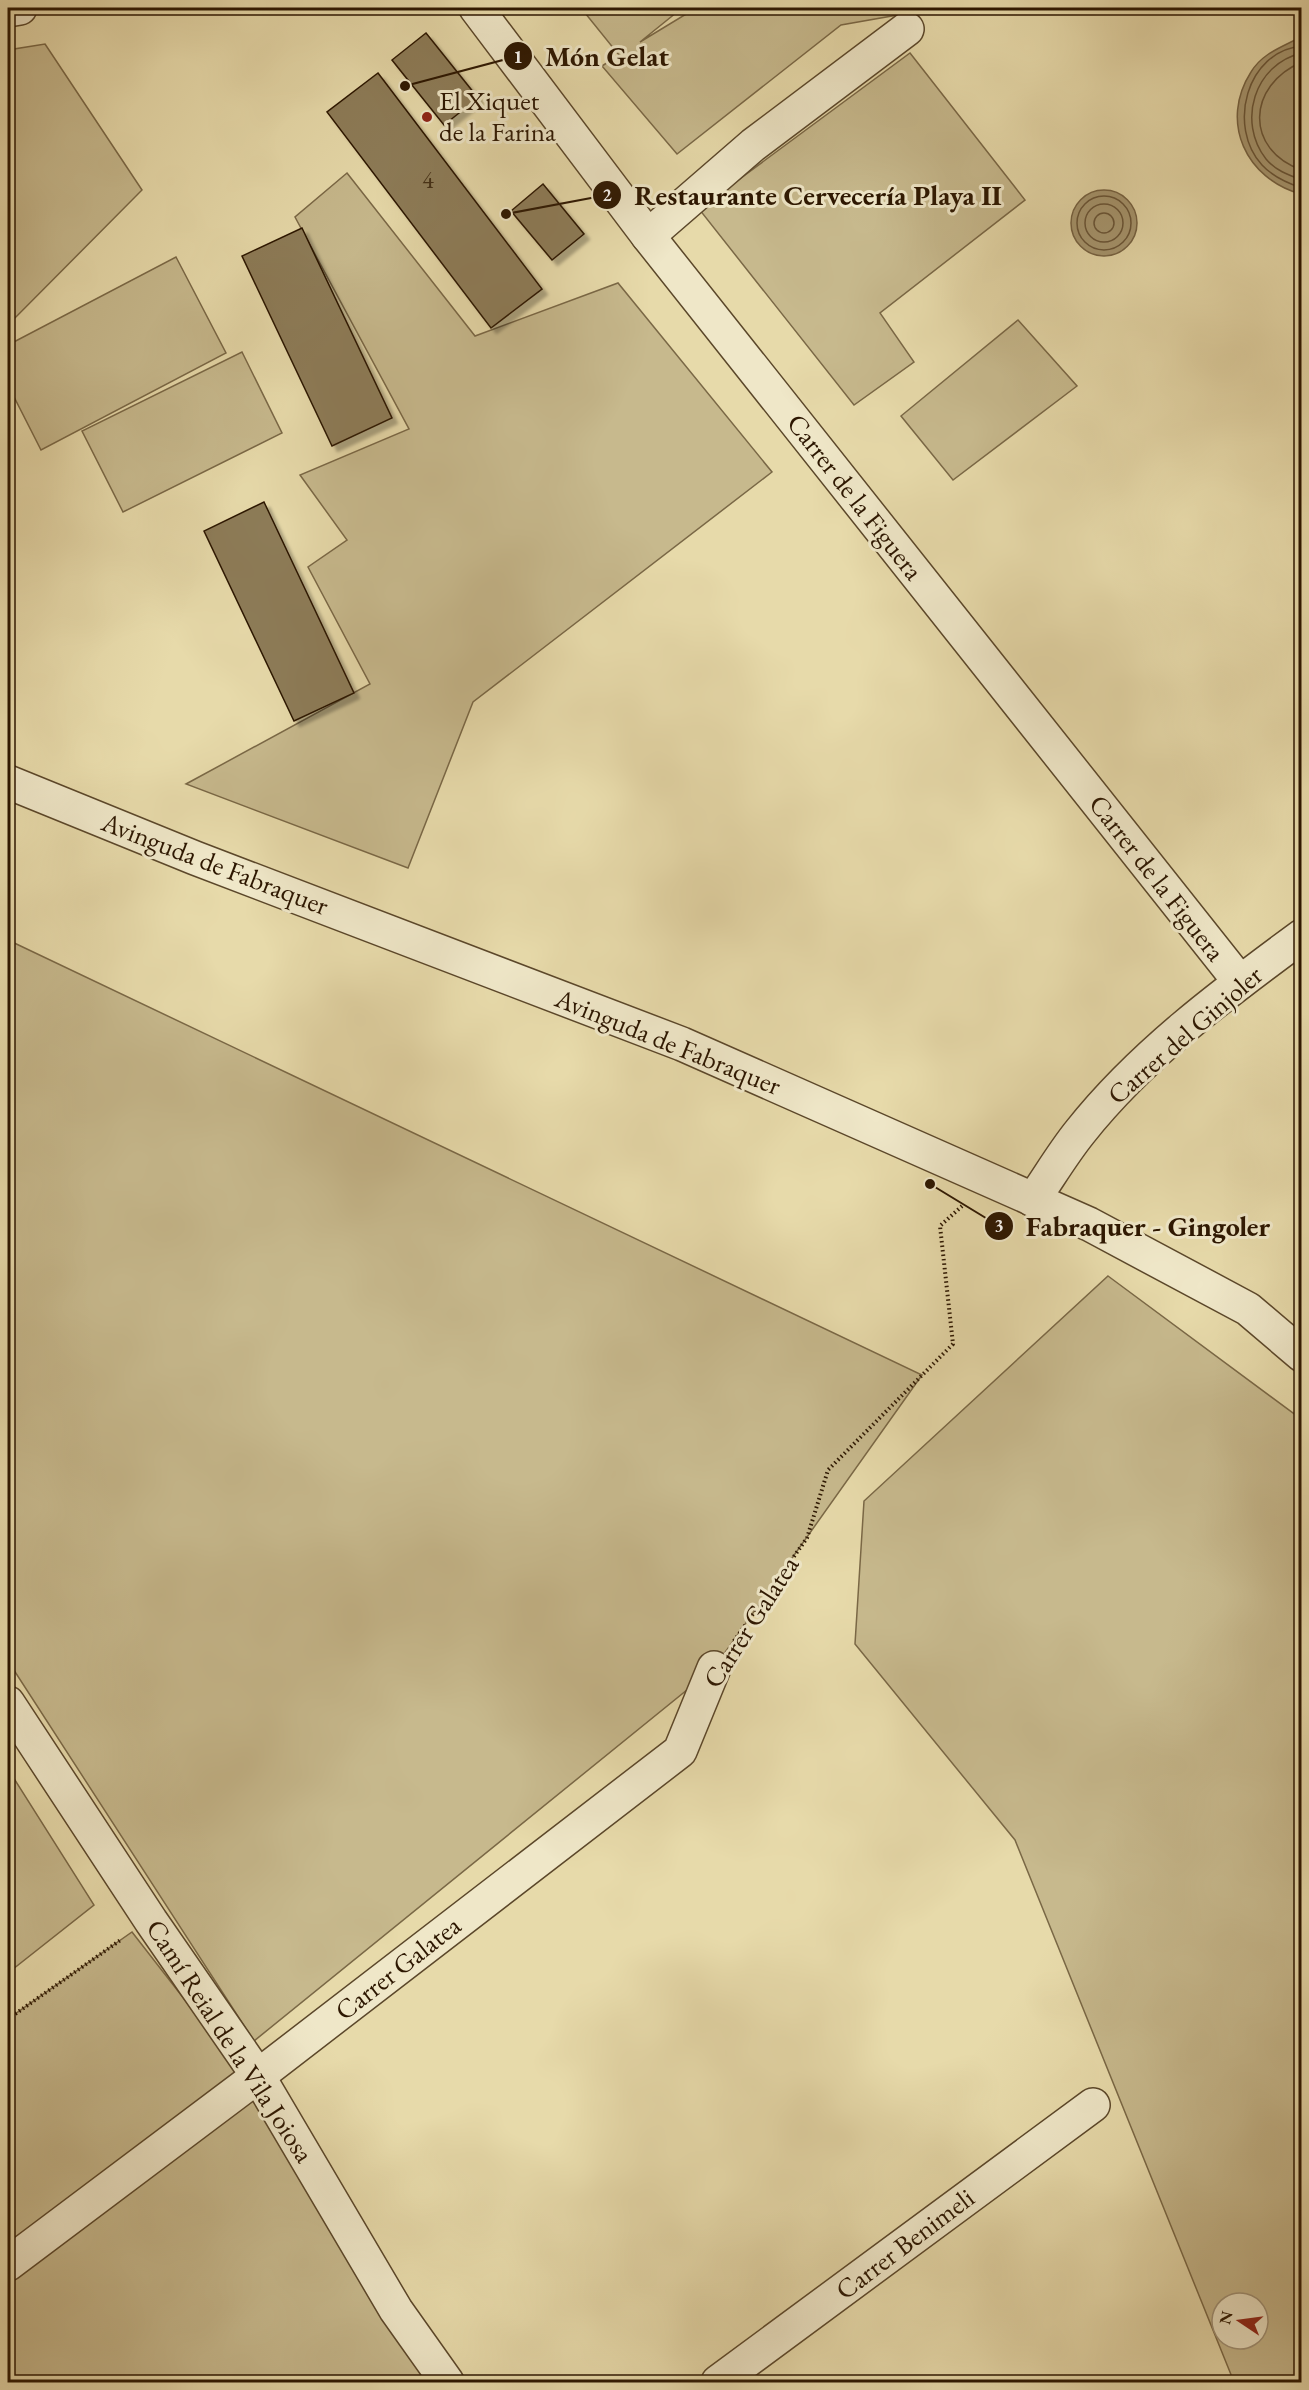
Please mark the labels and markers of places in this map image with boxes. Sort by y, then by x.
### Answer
callout: Món Gelat [503,33,682,79]
place label: El Xiquet de la Farina [439,83,556,149]
marker: El Xiquet de la Farina [420,110,434,124]
callout: Restaurante Cervecería Playa II [592,172,1013,218]
callout: Fabraquer - Gingoler [984,1203,1282,1249]

